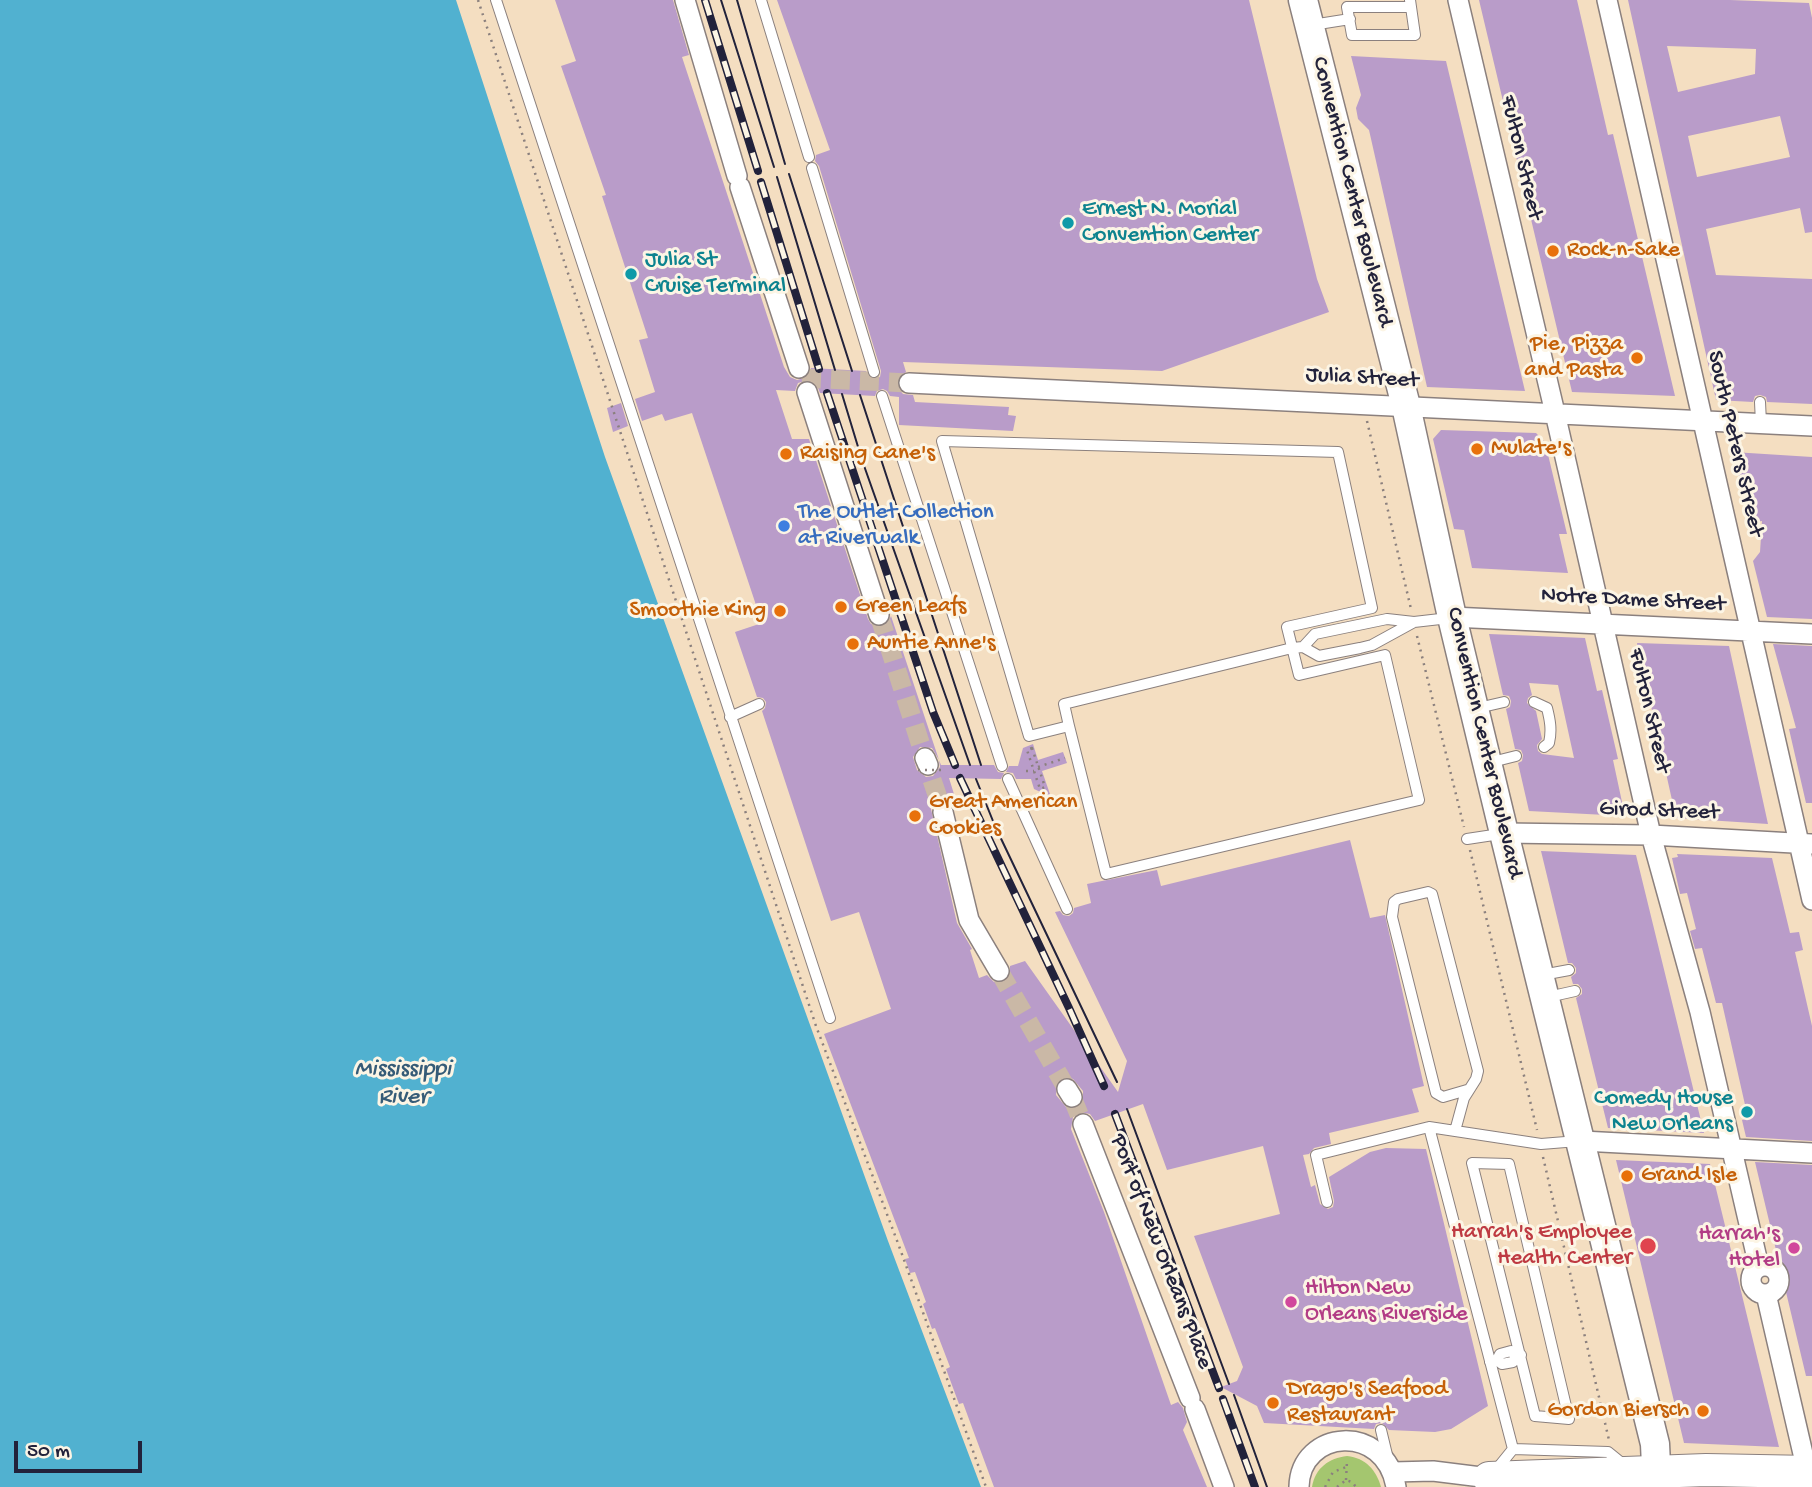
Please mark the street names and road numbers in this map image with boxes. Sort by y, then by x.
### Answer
street label: Convention Center Boulevard [1304,54,1398,330]
street label: Fulton Street [1492,93,1548,223]
street label: South Peters Street [1699,348,1769,540]
street label: Julia Street [1305,362,1419,396]
street label: Notre Dame Street [1540,582,1726,620]
street label: Convention Center Boulevard [1438,605,1528,881]
street label: Fulton Street [1620,646,1676,776]
street label: Girod Street [1599,796,1719,828]
street label: Port of New Orleans Place [1103,1131,1217,1373]

